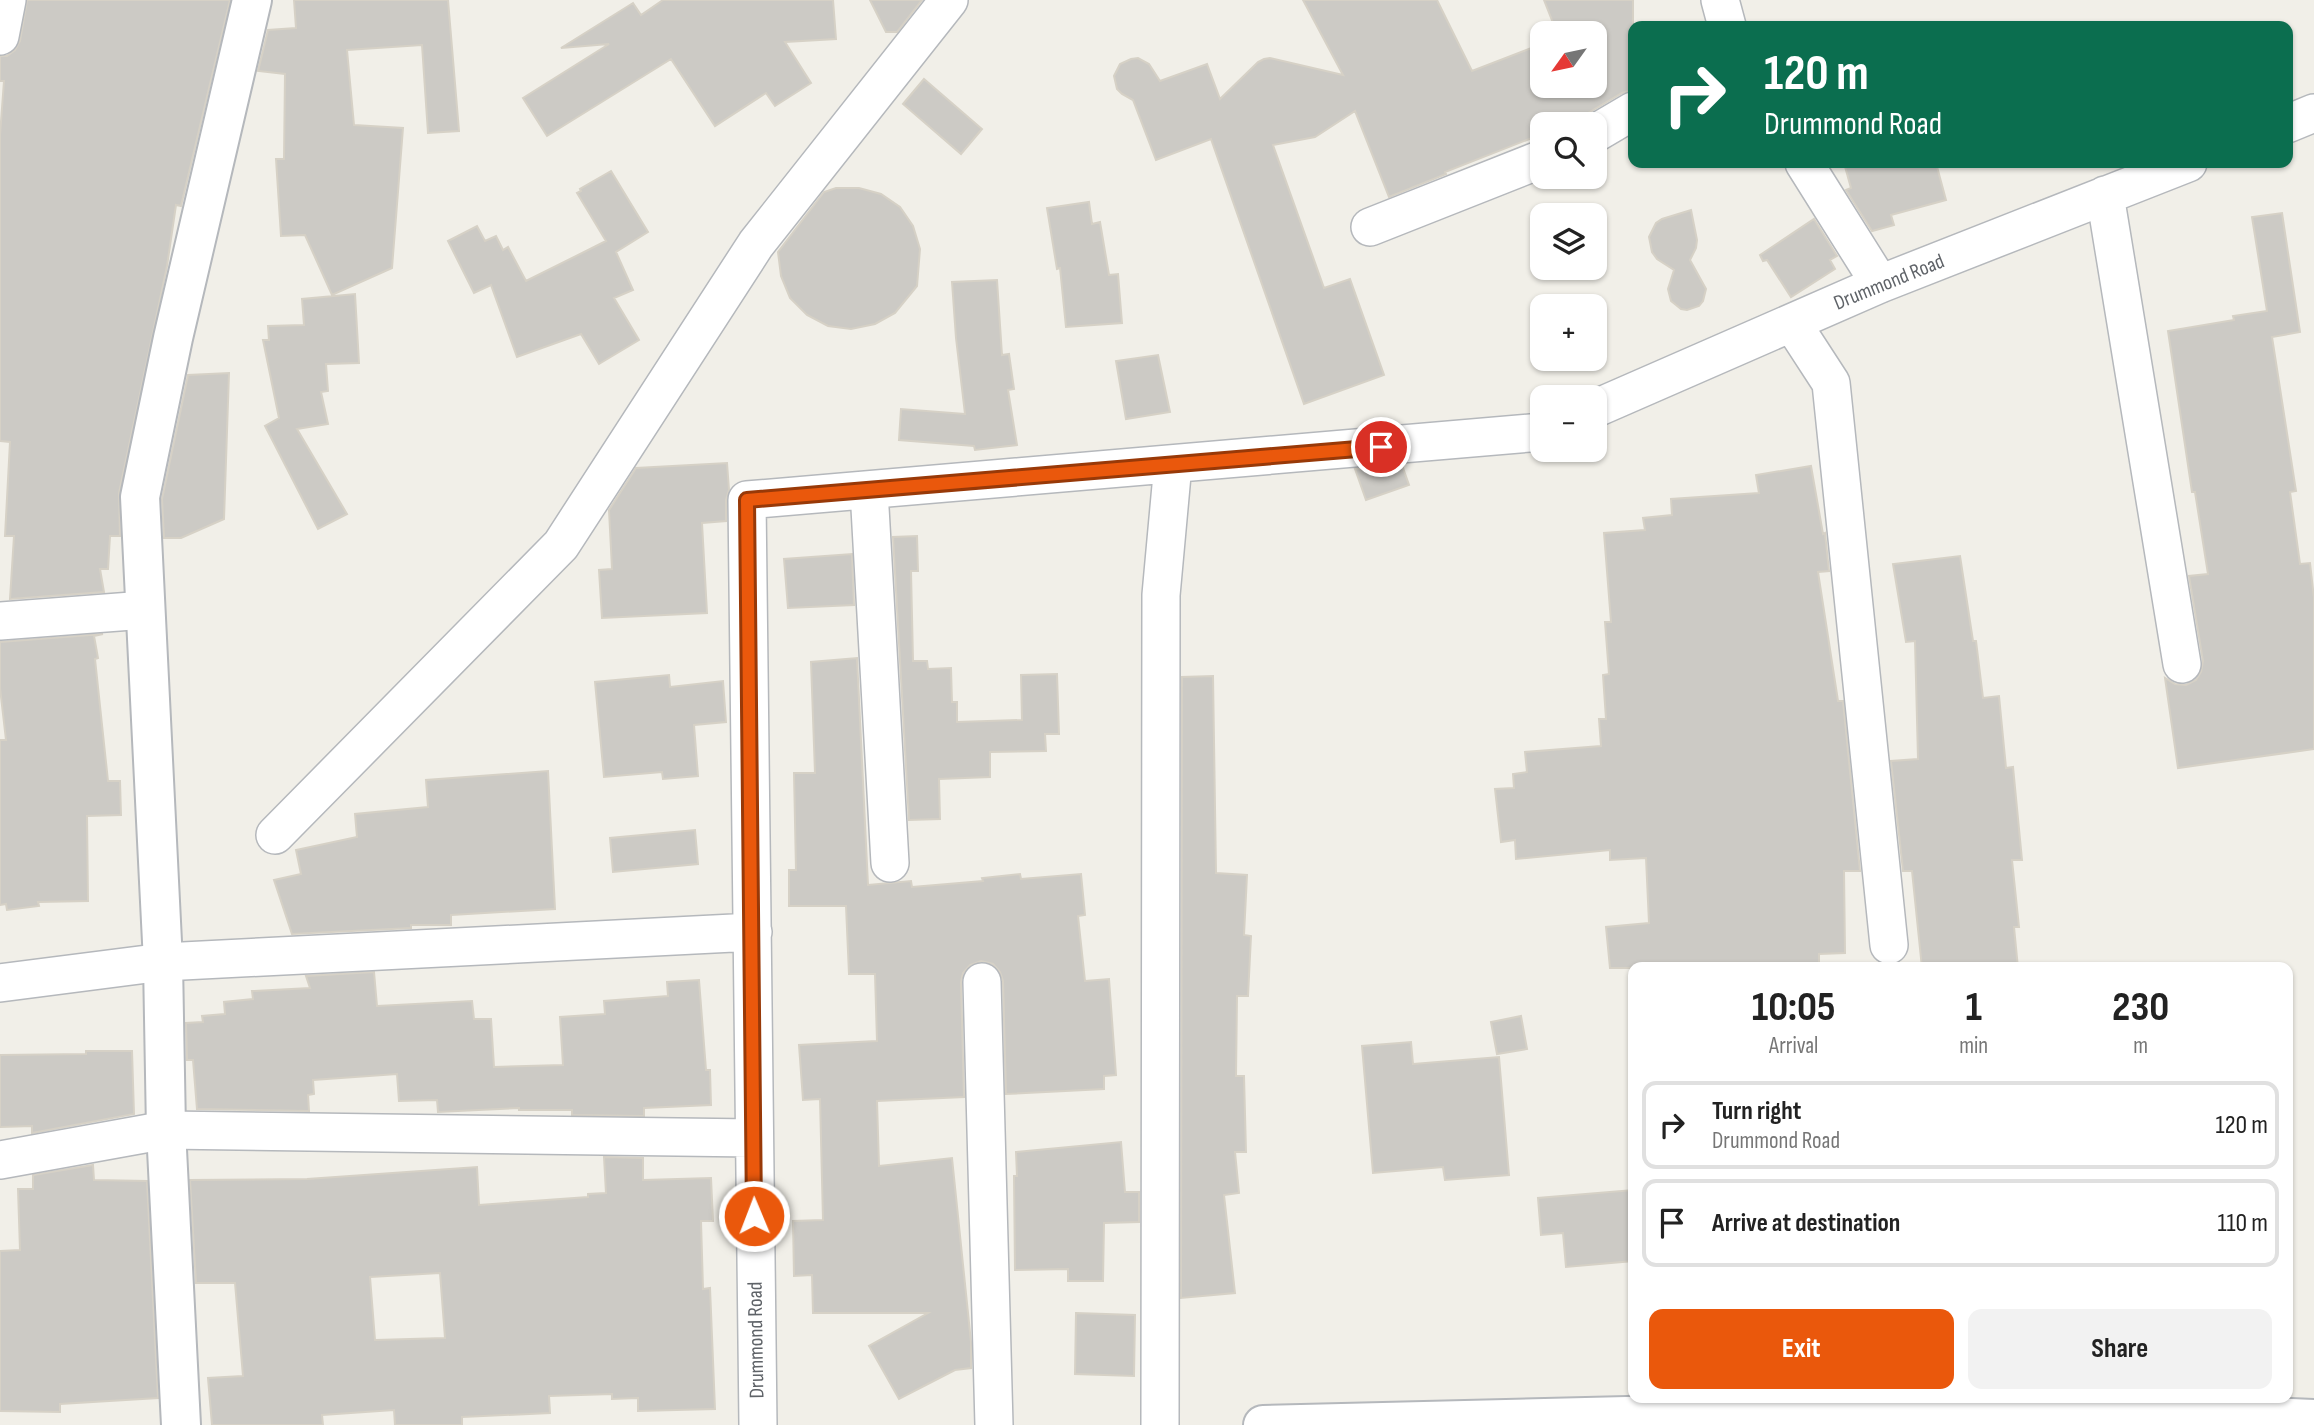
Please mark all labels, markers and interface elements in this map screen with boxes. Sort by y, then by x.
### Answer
north arrow [1530,21,1606,98]
map controls [1530,21,1607,462]
text: 120 m [1764,45,1869,104]
icon: right [1649,49,1740,140]
text: Drummond Road [1764,105,1942,144]
button: search [1530,112,1607,189]
button: layers [1530,203,1607,280]
street label: Drummond Road [1830,249,1948,315]
button: + [1530,294,1607,371]
button: − [1530,385,1607,462]
pin [1351,417,1411,477]
icon: arrive [1362,428,1400,466]
text: 10:05 [1752,982,1836,1033]
text: 1 [1966,982,1982,1033]
text: 230 [2112,982,2169,1033]
text: Arrival [1769,1032,1818,1060]
text: min [1959,1032,1988,1060]
text: m [2133,1032,2148,1060]
text: Turn right [1712,1096,1801,1127]
icon: right [1653,1106,1691,1144]
text: 120 m [2215,1110,2268,1141]
text: Drummond Road [1712,1127,1840,1155]
position arrow [717,1179,791,1253]
icon: arrive [1653,1204,1691,1242]
text: Arrive at destination [1712,1208,1900,1239]
text: 110 m [2217,1208,2268,1239]
street label: Drummond Road [742,1281,770,1399]
button: Exit [1649,1309,1954,1389]
button: Share [1968,1309,2272,1389]

